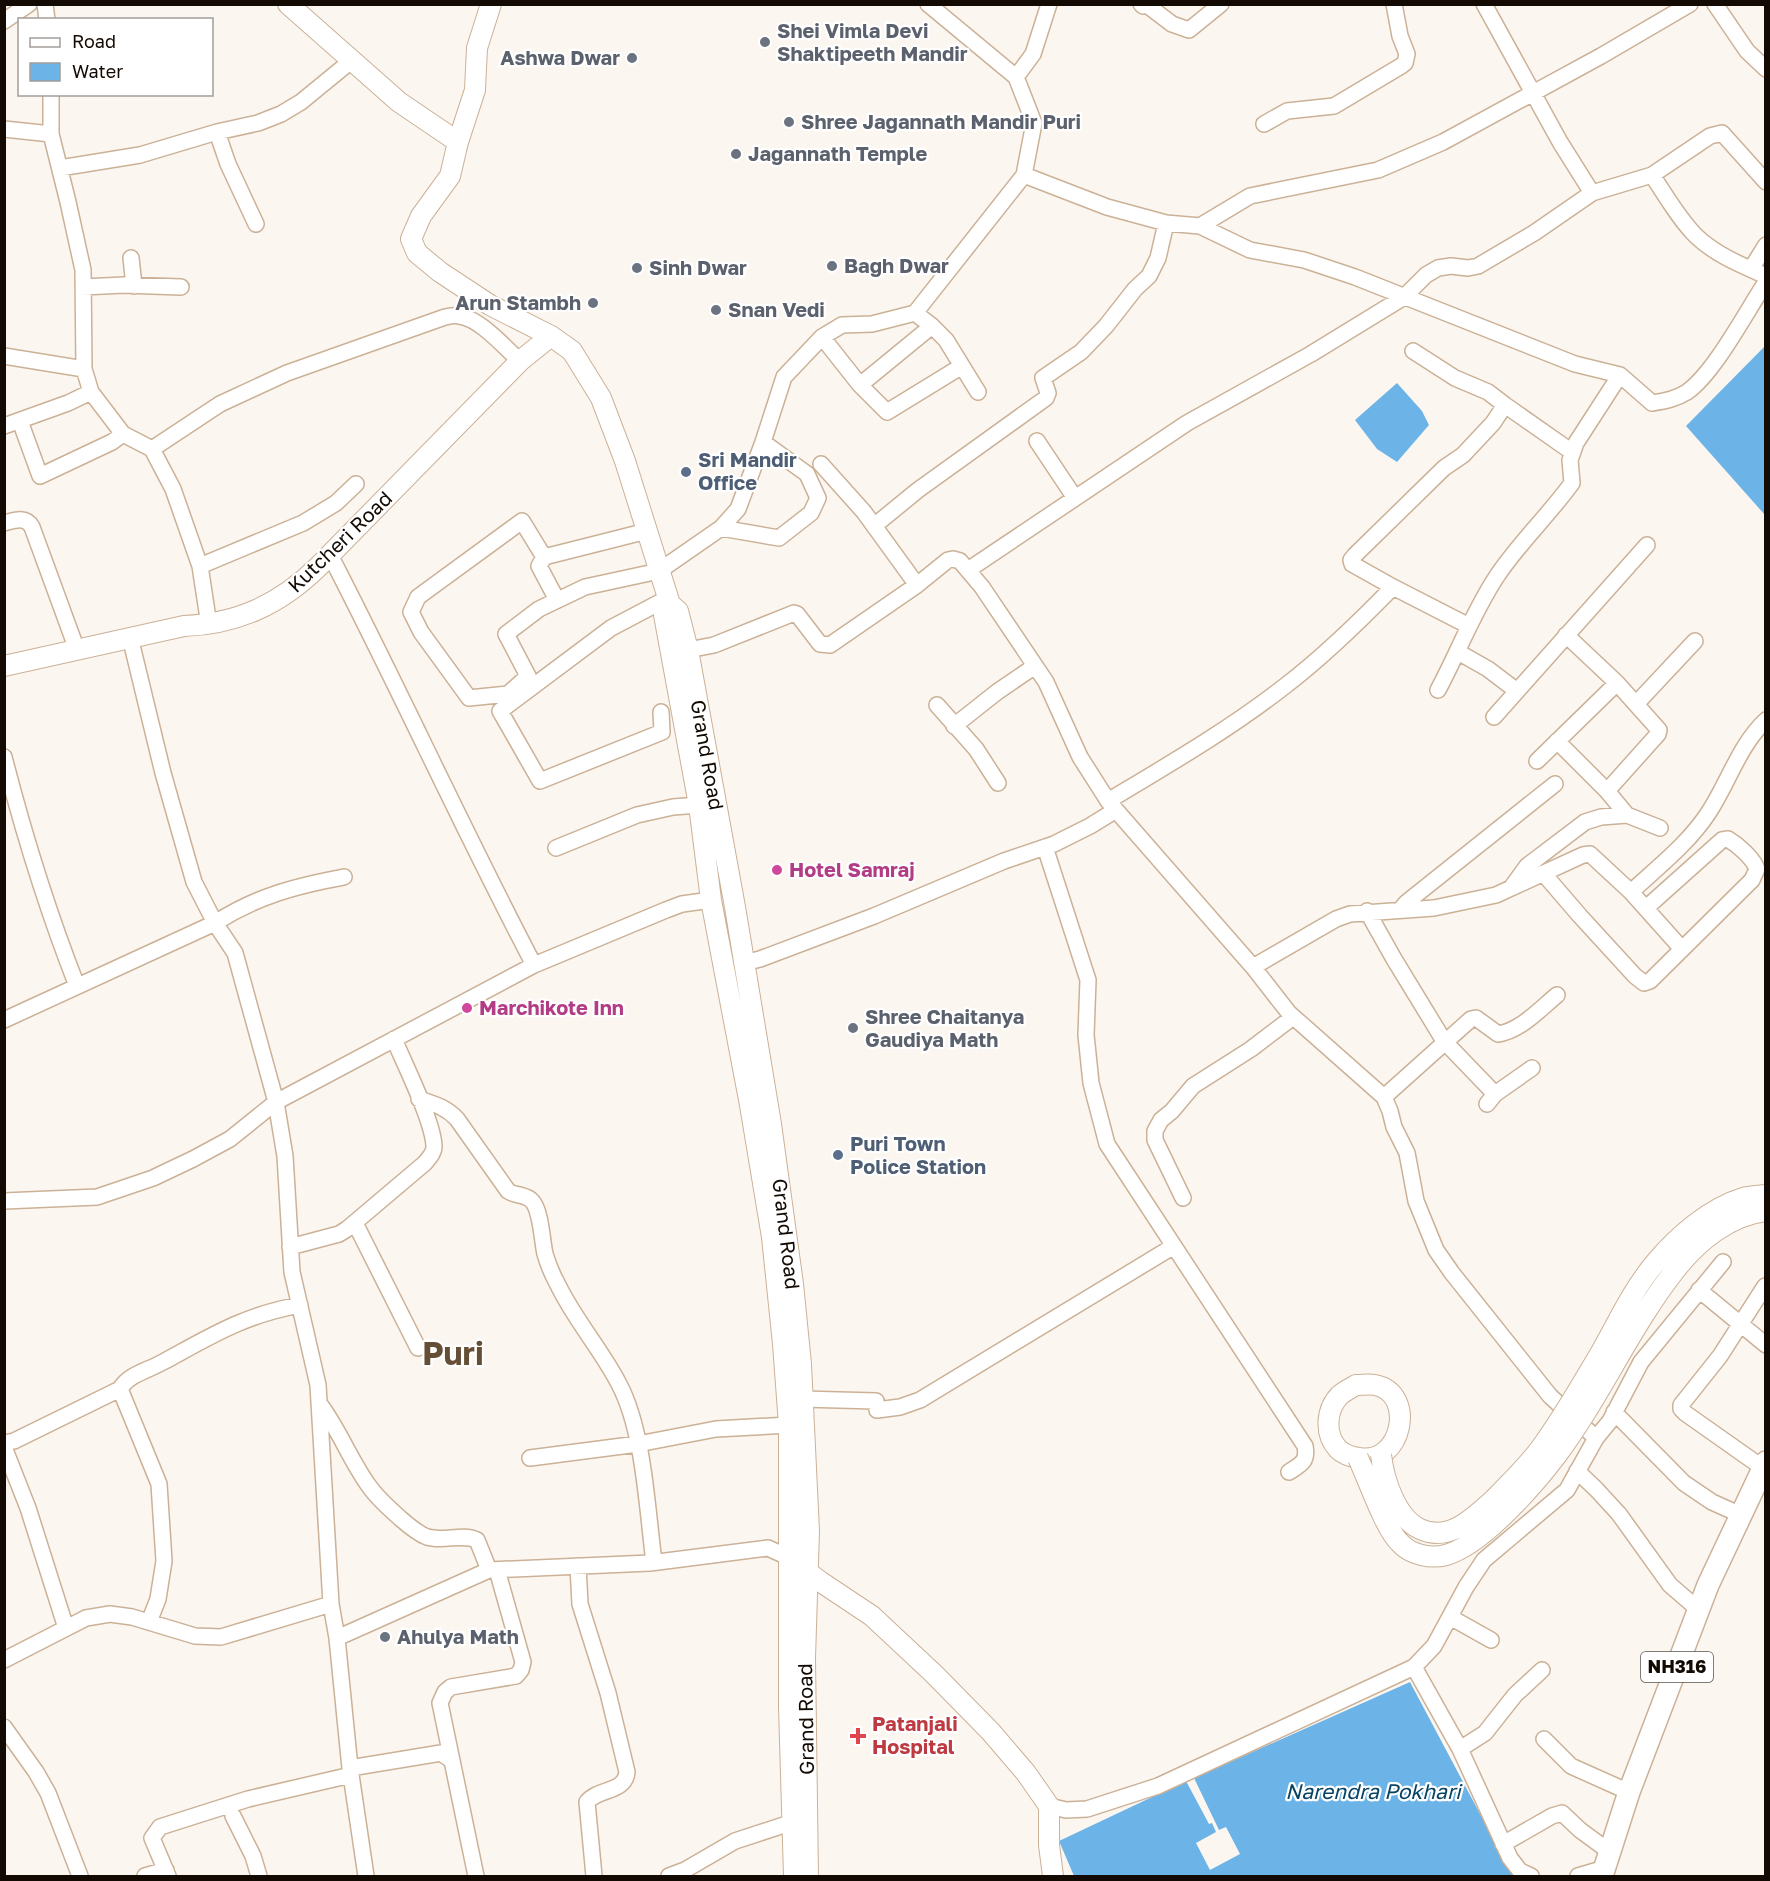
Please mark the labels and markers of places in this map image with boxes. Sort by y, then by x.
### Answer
place label: Shei Vimla Devi Shaktipeeth Mandir [777,18,968,65]
marker: Shei Vimla Devi Shaktipeeth Mandir [758,35,772,49]
place label: Ashwa Dwar [500,45,620,69]
marker: Ashwa Dwar [625,51,639,65]
place label: Shree Jagannath Mandir Puri [801,109,1081,133]
marker: Shree Jagannath Mandir Puri [782,115,796,129]
place label: Jagannath Temple [748,141,927,165]
marker: Jagannath Temple [729,147,743,161]
place label: Bagh Dwar [844,253,949,277]
place label: Sinh Dwar [649,255,747,279]
marker: Bagh Dwar [825,259,839,273]
marker: Sinh Dwar [630,261,644,275]
place label: Arun Stambh [455,290,581,314]
marker: Arun Stambh [586,296,600,310]
place label: Snan Vedi [728,297,825,321]
marker: Snan Vedi [709,303,723,317]
place label: Sri Mandir Office [698,447,797,494]
marker: Sri Mandir Office [679,465,693,479]
place label: Hotel Samraj [789,857,915,881]
marker: Hotel Samraj [770,863,784,877]
place label: Marchikote Inn [479,995,624,1019]
marker: Marchikote Inn [460,1001,474,1015]
place label: Shree Chaitanya Gaudiya Math [865,1004,1024,1051]
marker: Shree Chaitanya Gaudiya Math [846,1021,860,1035]
place label: Puri Town Police Station [850,1131,986,1178]
marker: Puri Town Police Station [831,1148,845,1162]
place label: Ahulya Math [397,1624,519,1648]
marker: Ahulya Math [378,1630,392,1644]
place label: Patanjali Hospital [872,1711,958,1758]
marker: Patanjali Hospital [849,1727,867,1745]

